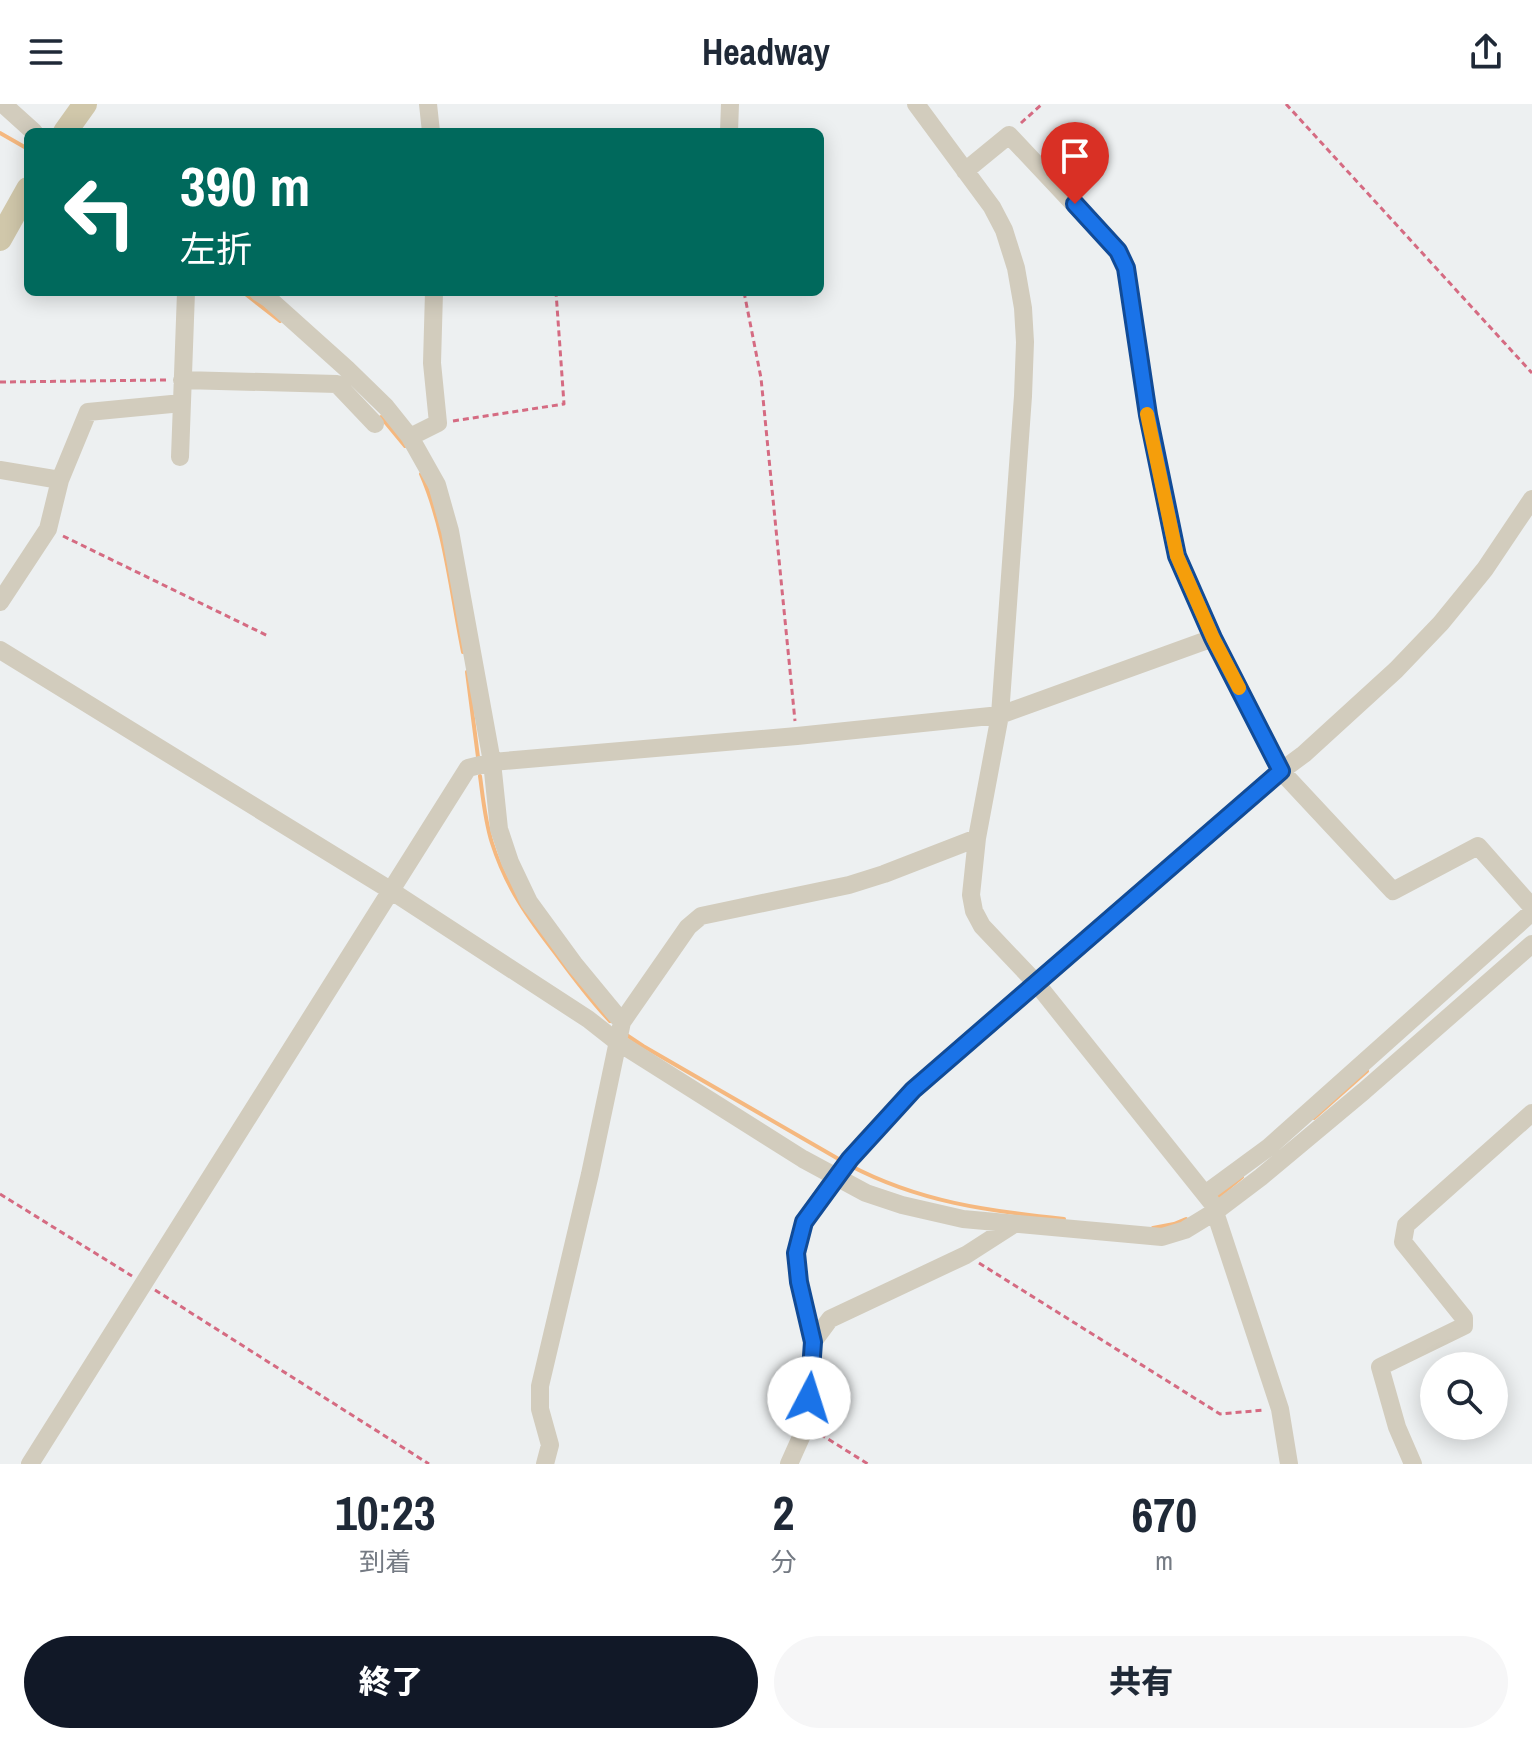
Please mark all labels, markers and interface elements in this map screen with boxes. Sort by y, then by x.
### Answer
text: Headway [702,28,830,76]
icon: menu [24,30,68,74]
icon: share [1464,30,1508,74]
pin [1041,122,1109,204]
icon: arrive [1053,134,1097,178]
text: 390 m [180,148,310,223]
icon: left [48,160,152,264]
text: 左折 [180,225,252,273]
map controls [1420,1352,1508,1440]
button: search [1420,1352,1508,1440]
position arrow [767,1356,851,1440]
text: 10:23 [335,1480,436,1545]
text: 2 [773,1480,794,1545]
text: 670 [1131,1482,1197,1547]
text: m [1155,1543,1173,1578]
text: 到着 [359,1544,411,1579]
text: 分 [770,1544,796,1579]
button: 終了 [24,1636,758,1728]
button: 共有 [774,1636,1508,1728]

